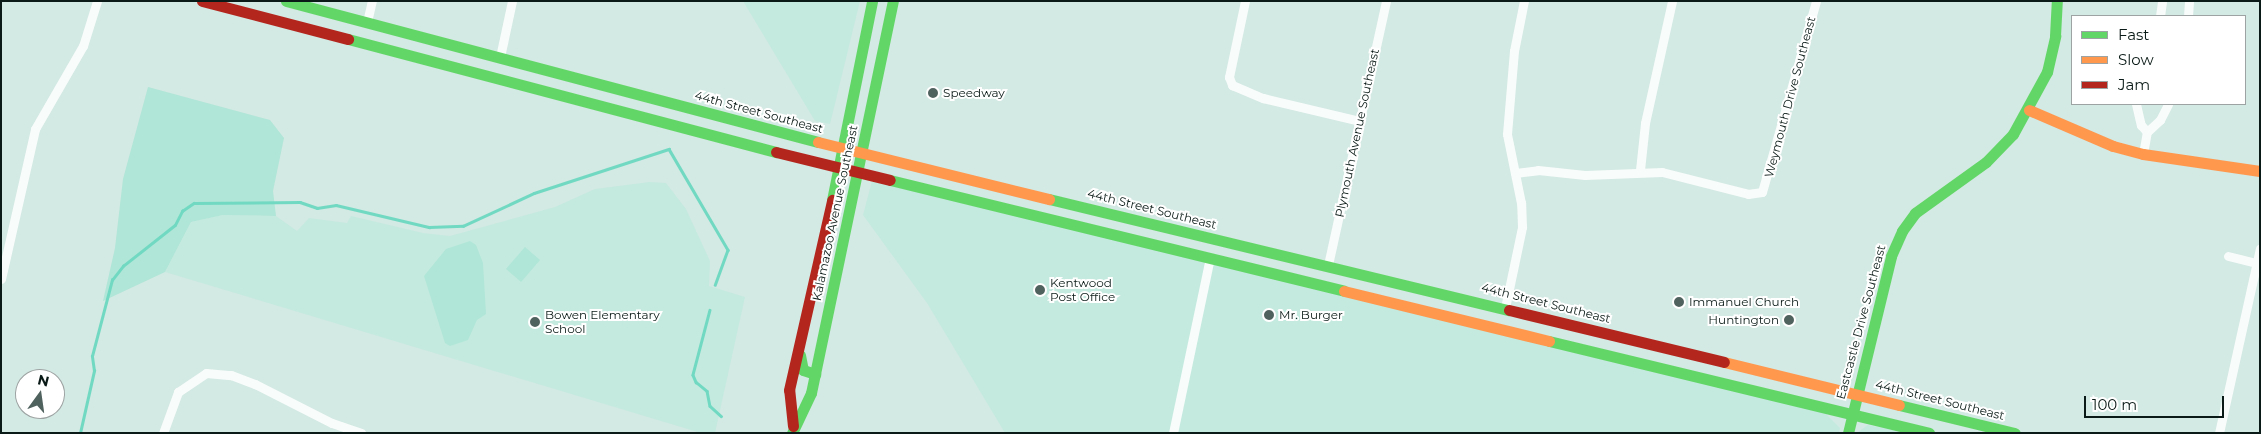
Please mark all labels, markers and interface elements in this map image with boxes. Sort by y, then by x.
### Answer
street label: Weymouth Drive Southeast [1762,15,1818,179]
legend [2071,15,2246,105]
text: Fast [2118,25,2149,44]
street label: Plymouth Avenue Southeast [1332,47,1382,219]
text: Slow [2118,50,2154,69]
text: Jam [2118,75,2150,94]
place label: Speedway [943,86,1005,100]
marker: Speedway [927,87,939,99]
street label: 44th Street Southeast [693,88,825,136]
street label: Kalamazoo Avenue Southeast [809,124,861,302]
street label: 44th Street Southeast [1086,186,1218,232]
street label: Eastcastle Drive Southeast [1833,243,1889,401]
place label: Kentwood Post Office [1050,276,1115,304]
street label: 44th Street Southeast [1480,280,1612,326]
marker: Kentwood Post Office [1034,284,1046,296]
place label: Immanuel Church [1689,295,1799,309]
marker: Immanuel Church [1673,296,1685,308]
place label: Bowen Elementary School [545,308,660,336]
place label: Mr. Burger [1279,308,1343,322]
marker: Mr. Burger [1263,309,1275,321]
place label: Huntington [1708,313,1779,327]
marker: Huntington [1783,314,1795,326]
marker: Bowen Elementary School [529,316,541,328]
north arrow [15,369,65,419]
text: N [36,370,51,391]
street label: 44th Street Southeast [1874,377,2006,423]
scale bar [2086,386,2226,418]
text: 100 m [2092,395,2137,414]

